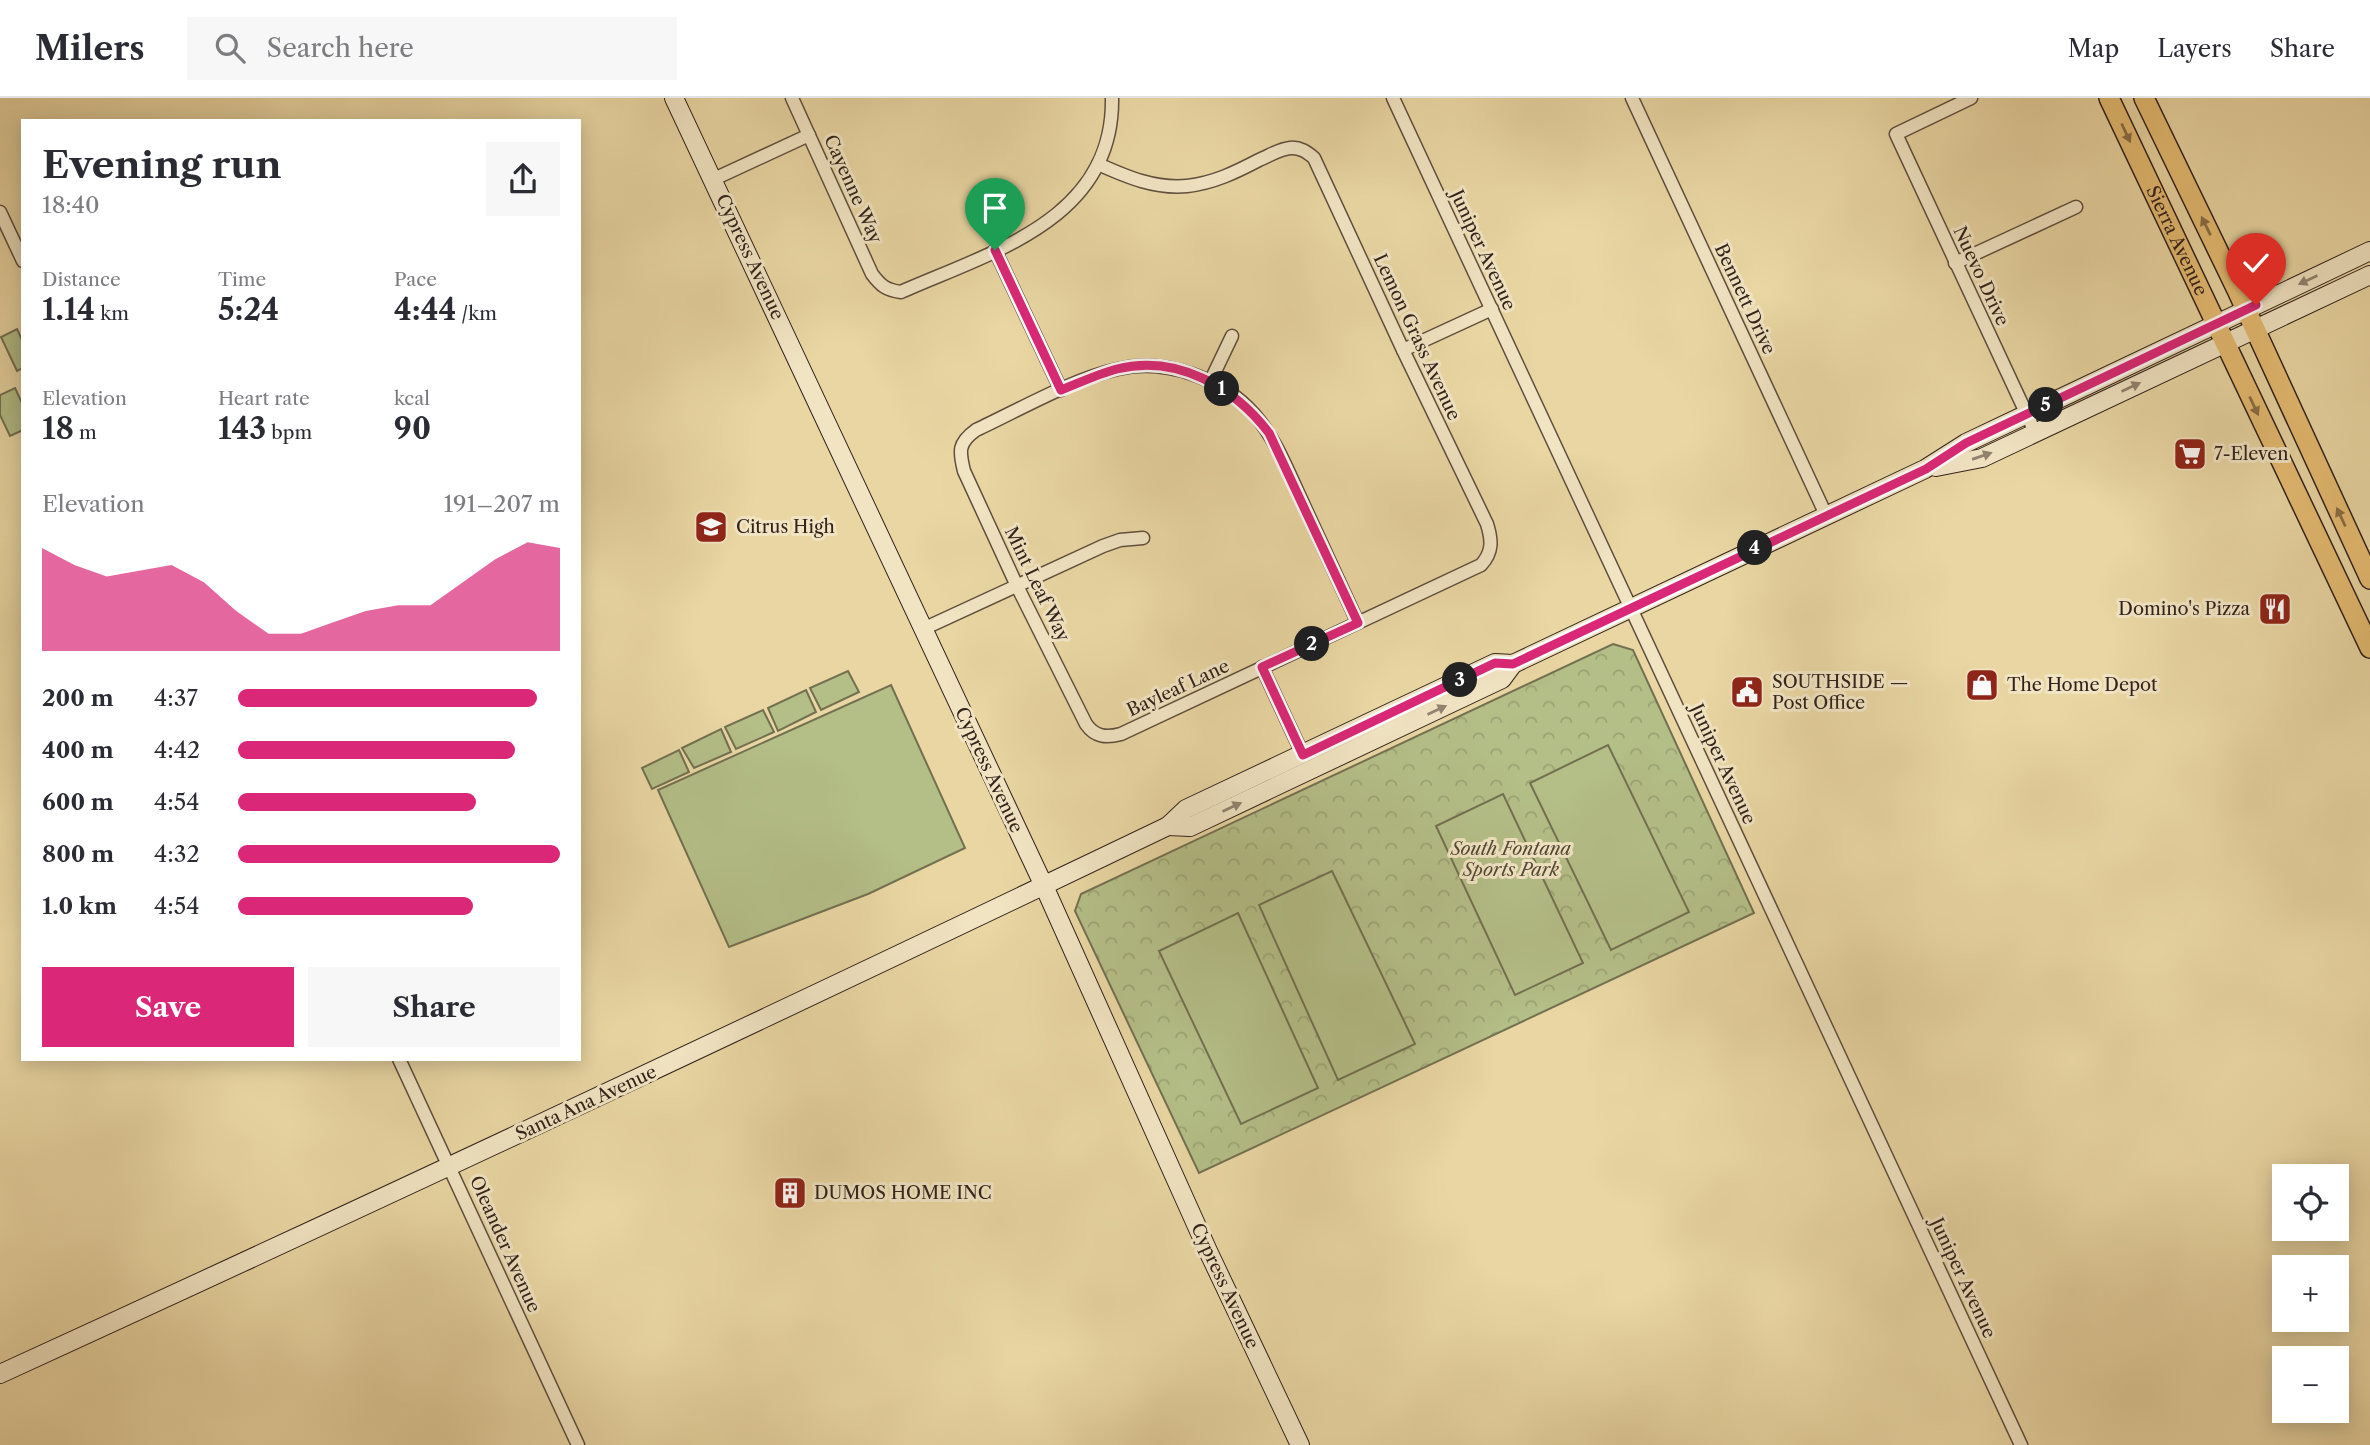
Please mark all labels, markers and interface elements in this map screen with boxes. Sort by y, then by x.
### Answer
search box [187,17,677,80]
text: Milers [35,28,145,69]
icon: search [211,29,249,67]
text: Search here [267,32,414,64]
text: Map [2068,34,2119,63]
text: Layers [2157,34,2232,63]
text: Share [2270,34,2335,63]
one-way arrow [2120,123,2131,144]
street label: Cayenne Way [819,131,887,248]
text: Evening run [42,141,282,188]
button: share [486,142,560,216]
pin [965,178,1025,250]
street label: Sierra Avenue [2141,182,2212,299]
street label: Juniper Avenue [1444,183,1521,314]
icon: arrive [976,189,1014,227]
text: 18:40 [42,191,100,219]
street label: Cypress Avenue [711,191,789,323]
one-way arrow [2201,216,2212,236]
street label: Nuevo Drive [1948,223,2014,329]
pin [2226,233,2286,305]
street label: Bennett Drive [1710,240,1780,358]
icon: check [2237,244,2275,282]
street label: Lemon Grass Avenue [1369,250,1465,424]
text: Distance [42,268,121,291]
text: Time [218,268,266,291]
text: Pace [394,268,437,291]
one-way arrow [2298,274,2318,286]
text: 1.14 [42,291,95,328]
text: 5:24 [218,291,279,328]
text: 4:44 [394,291,456,328]
text: km [95,302,129,325]
text: /km [456,302,497,325]
pin: 1 [1204,372,1240,406]
text: 1 [1217,377,1226,400]
one-way arrow [2121,381,2141,393]
text: Elevation [42,387,127,410]
text: Heart rate [218,387,310,410]
text: kcal [394,387,430,410]
pin: 5 [2028,388,2064,422]
text: 5 [2040,393,2051,416]
one-way arrow [2248,395,2259,416]
text: 18 [42,410,74,447]
text: 143 [218,410,266,447]
text: 90 [394,410,431,447]
text: m [74,421,97,444]
text: bpm [266,421,312,444]
supermarket icon: 7-Eleven [2171,435,2209,473]
place label: 7-Eleven [2214,443,2289,465]
one-way arrow [1972,450,1993,461]
text: Elevation [42,490,145,518]
text: 191–207 m [443,490,560,518]
one-way arrow [2335,507,2347,527]
school or university icon: Citrus High [692,508,730,546]
place label: Citrus High [736,516,835,538]
street label: Mint Leaf Way [1000,523,1075,646]
pin: 4 [1738,531,1772,566]
text: 4 [1749,536,1760,559]
restaurant icon: Domino's Pizza [2256,590,2294,628]
place label: Domino's Pizza [2118,598,2250,620]
pin: 2 [1294,626,1330,662]
text: 2 [1306,632,1317,655]
street label: Bayleaf Lane [1123,655,1233,721]
pin: 3 [1442,662,1478,698]
shop icon: The Home Depot [1963,666,2001,704]
text: 3 [1454,668,1465,691]
place label: SOUTHSIDE — Post Office [1772,671,1909,714]
public building icon: SOUTHSIDE — Post Office [1728,673,1766,711]
place label: The Home Depot [2007,674,2158,696]
text: 200 m [42,684,114,712]
text: 4:37 [154,684,198,712]
street label: Juniper Avenue [1684,697,1761,828]
street label: Cypress Avenue [950,704,1028,836]
one-way arrow [1427,704,1448,715]
text: 400 m [42,736,114,764]
text: 4:42 [154,736,200,764]
text: 600 m [42,788,114,816]
text: 4:54 [154,788,200,816]
one-way arrow [1222,801,1242,813]
park label: South Fontana Sports Park [1450,838,1571,881]
text: 800 m [42,840,114,868]
text: 4:32 [154,840,200,868]
text: 1.0 km [42,892,117,920]
text: 4:54 [154,892,200,920]
button: Save [42,967,294,1047]
button: Share [308,967,560,1047]
street label: Santa Ana Avenue [512,1061,660,1145]
map controls [2272,1164,2349,1423]
button: locate [2272,1164,2349,1241]
street label: Oleander Avenue [465,1172,545,1316]
building icon: DUMOS HOME INC [771,1174,809,1212]
place label: DUMOS HOME INC [814,1182,992,1204]
street label: Juniper Avenue [1924,1211,2001,1342]
street label: Cypress Avenue [1186,1220,1264,1352]
button: + [2272,1255,2349,1332]
button: − [2272,1346,2349,1423]

